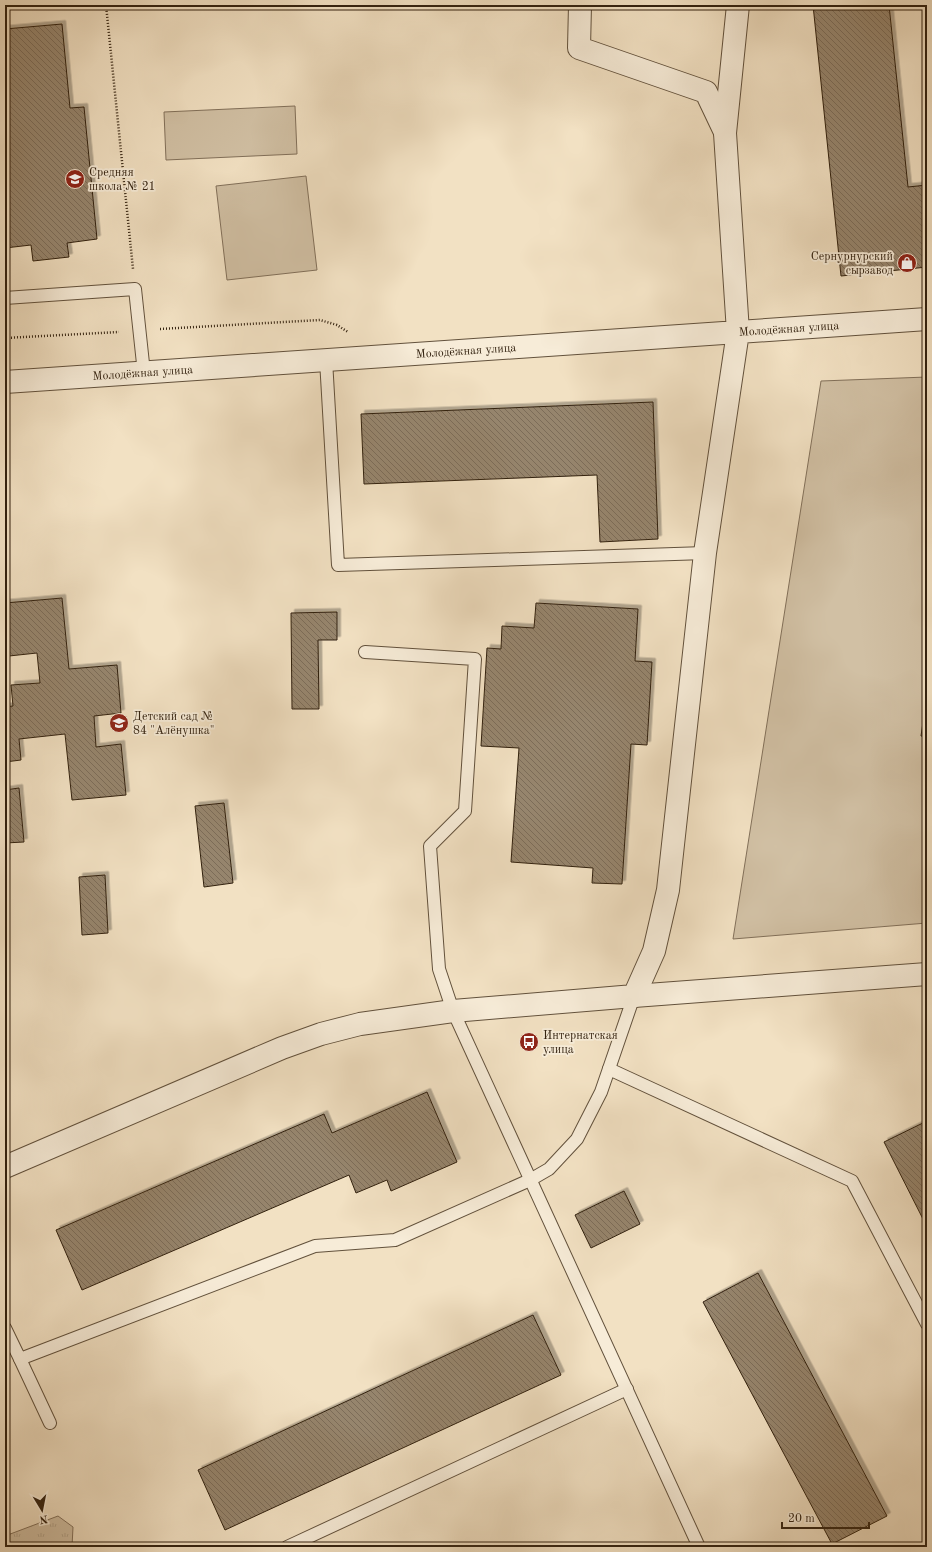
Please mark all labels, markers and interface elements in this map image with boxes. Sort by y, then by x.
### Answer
place label: Средняя школа № 21 [89,167,156,193]
school or university icon: Средняя школа № 21 [64,168,86,190]
place label: Сернурнурский сырзавод [811,251,893,277]
shop icon: Сернурнурский сырзавод [896,252,918,274]
street label: Молодёжная улица [738,320,840,339]
street label: Молодёжная улица [415,342,517,361]
street label: Молодёжная улица [92,364,193,383]
place label: Детский сад № 84 "Алёнушка" [133,711,215,737]
school or university icon: Детский сад № 84 "Алёнушка" [108,712,130,734]
place label: Интернатская улица [543,1030,618,1056]
bus stop icon: Интернатская улица [518,1031,540,1053]
north arrow [22,1490,62,1530]
scale bar [782,1504,869,1530]
text: N [38,1512,49,1525]
text: 20 m [788,1513,815,1525]

